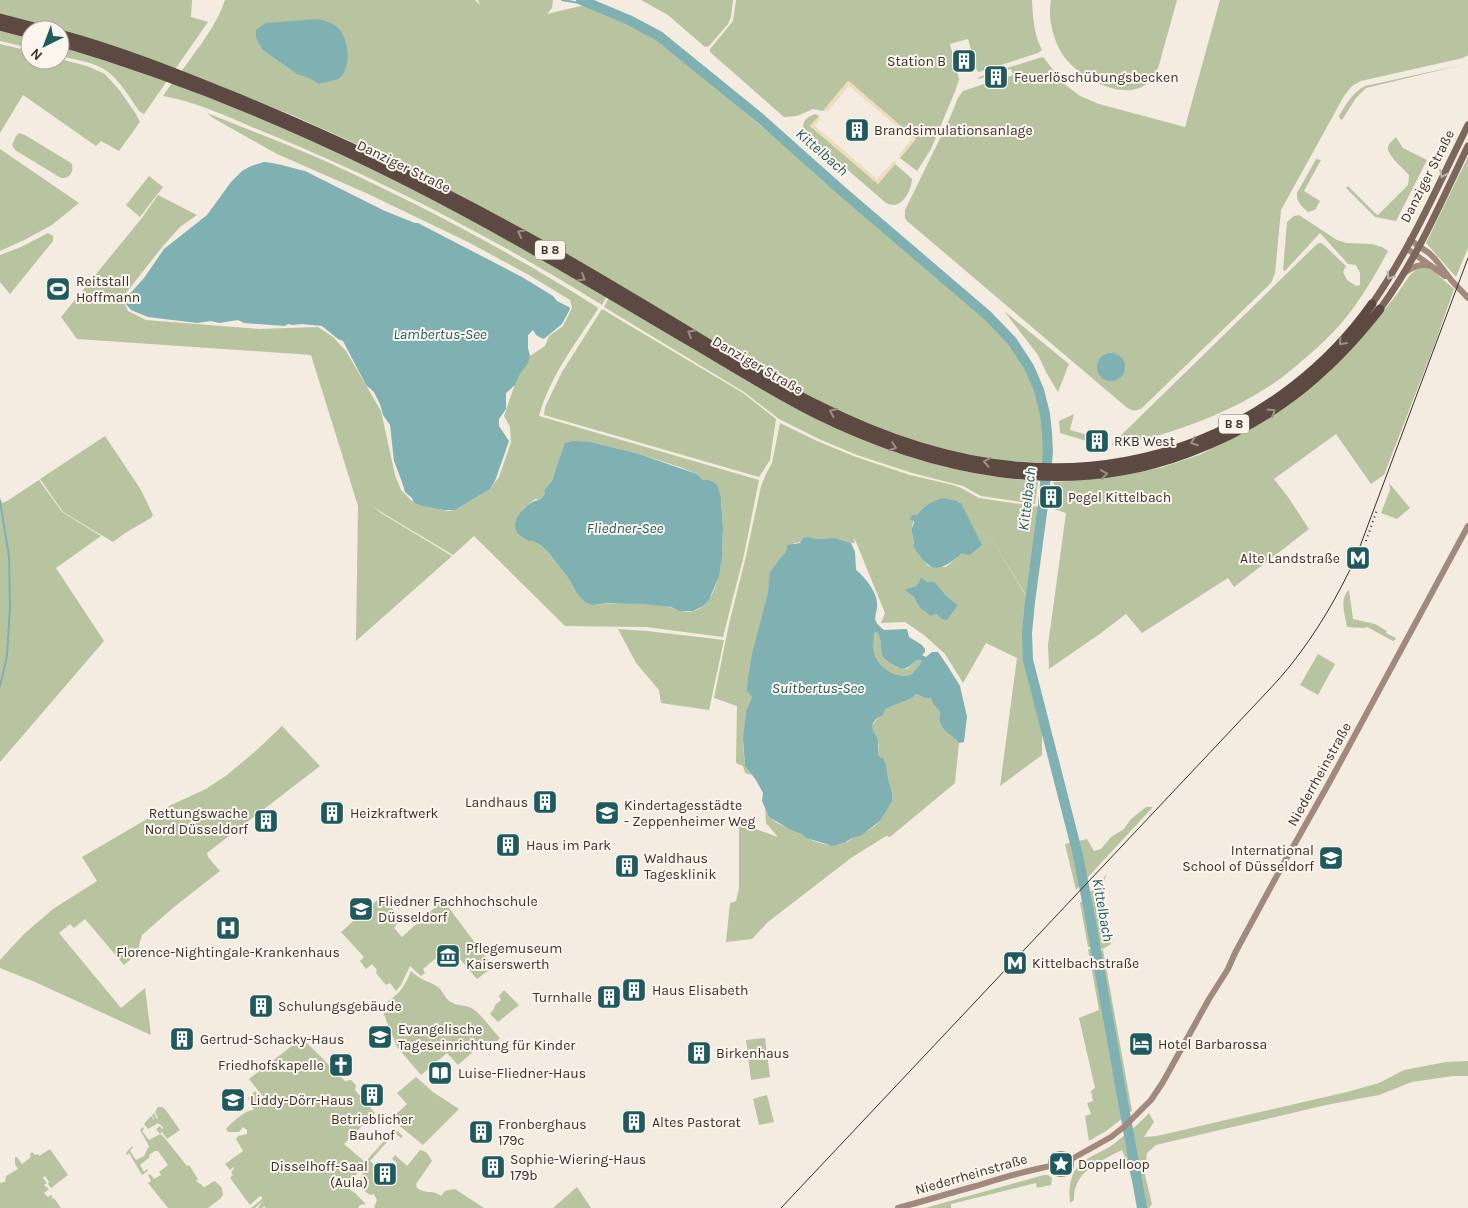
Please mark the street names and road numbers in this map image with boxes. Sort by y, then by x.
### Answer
street label: Danziger Straße [1397,127,1458,226]
street label: Danziger Straße [354,136,453,196]
road number: B 8 [535,240,565,260]
street label: Danziger Straße [709,333,806,398]
road number: B 8 [1219,414,1249,434]
street label: Niederrheinstraße [1284,719,1355,829]
street label: Niederrheinstraße [913,1150,1029,1199]

